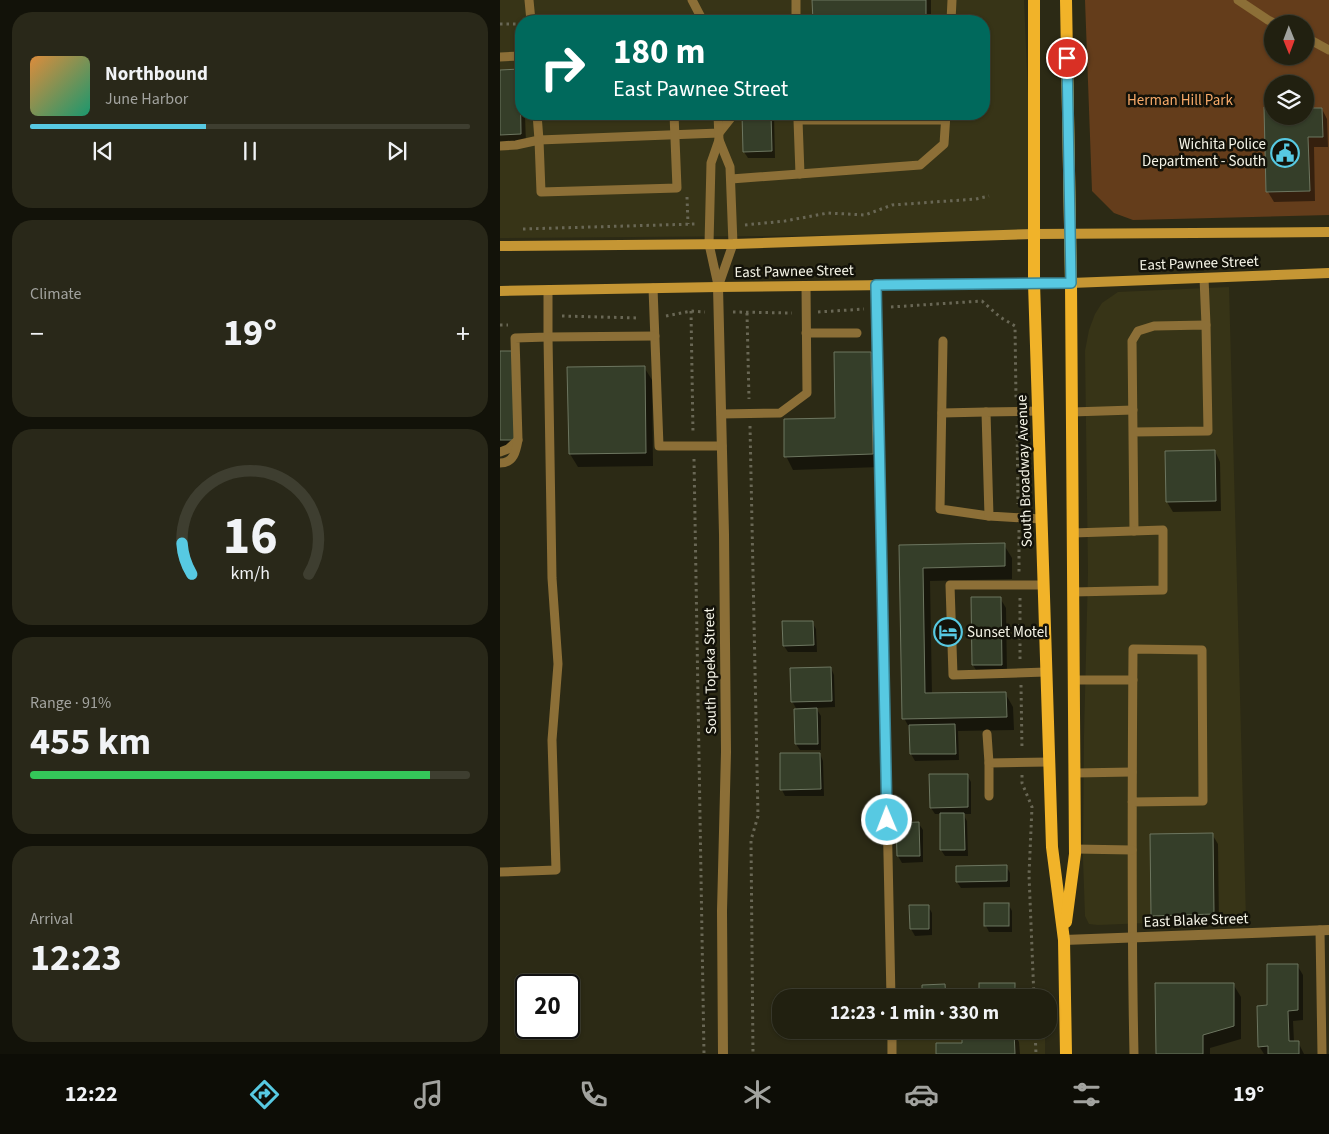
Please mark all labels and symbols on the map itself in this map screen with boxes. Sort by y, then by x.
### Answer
north arrow [1264,15,1314,65]
pin [1046,37,1088,79]
park label: Herman Hill Park [1127,90,1233,111]
place label: Wichita Police Department - South [1142,134,1266,172]
public building icon: Wichita Police Department - South [1270,138,1300,168]
street label: East Pawnee Street [1139,251,1259,276]
street label: East Pawnee Street [734,260,854,283]
street label: South Broadway Avenue [1011,394,1038,548]
street label: South Topeka Street [699,607,722,735]
hotel icon: Sunset Motel [933,617,963,647]
place label: Sunset Motel [967,622,1048,643]
position arrow [860,793,912,845]
street label: East Blake Street [1143,908,1249,933]
speed limit sign: 20 [515,974,580,1039]

